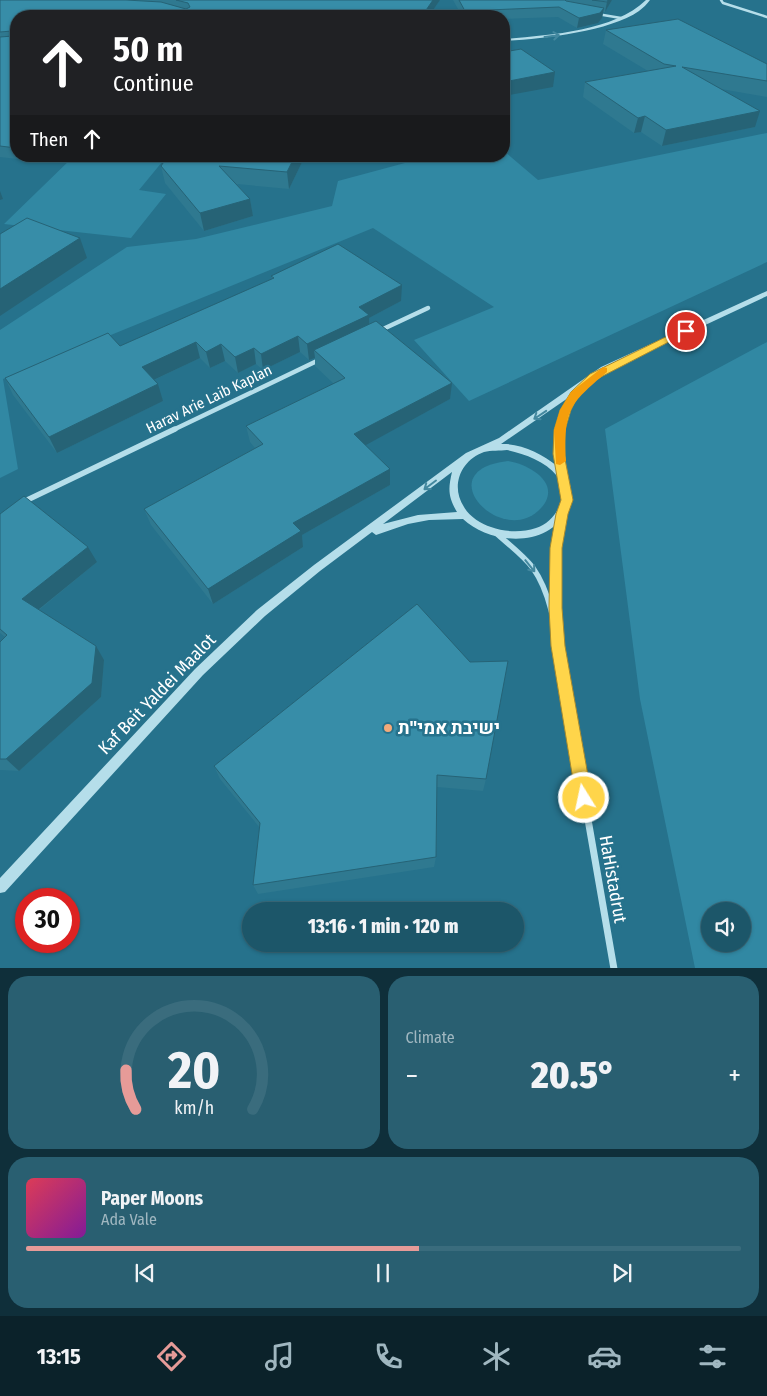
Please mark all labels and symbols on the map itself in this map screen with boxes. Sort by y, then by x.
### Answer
one-way arrow [544,31,560,41]
pin [665,310,707,352]
street label: Harav Arie Laib Kaplan [143,361,275,437]
one-way arrow [533,410,547,420]
one-way arrow [423,480,437,490]
one-way arrow [524,560,536,573]
street label: Kaf Beit Yaldei Maalot [94,629,220,759]
place label: ישיבת אמי"ת [398,717,500,739]
marker: ישיבת אמי"ת [382,722,394,734]
position arrow [557,771,609,823]
street label: HaHistadrut [594,833,632,925]
speed limit sign: 30 [15,888,80,953]

